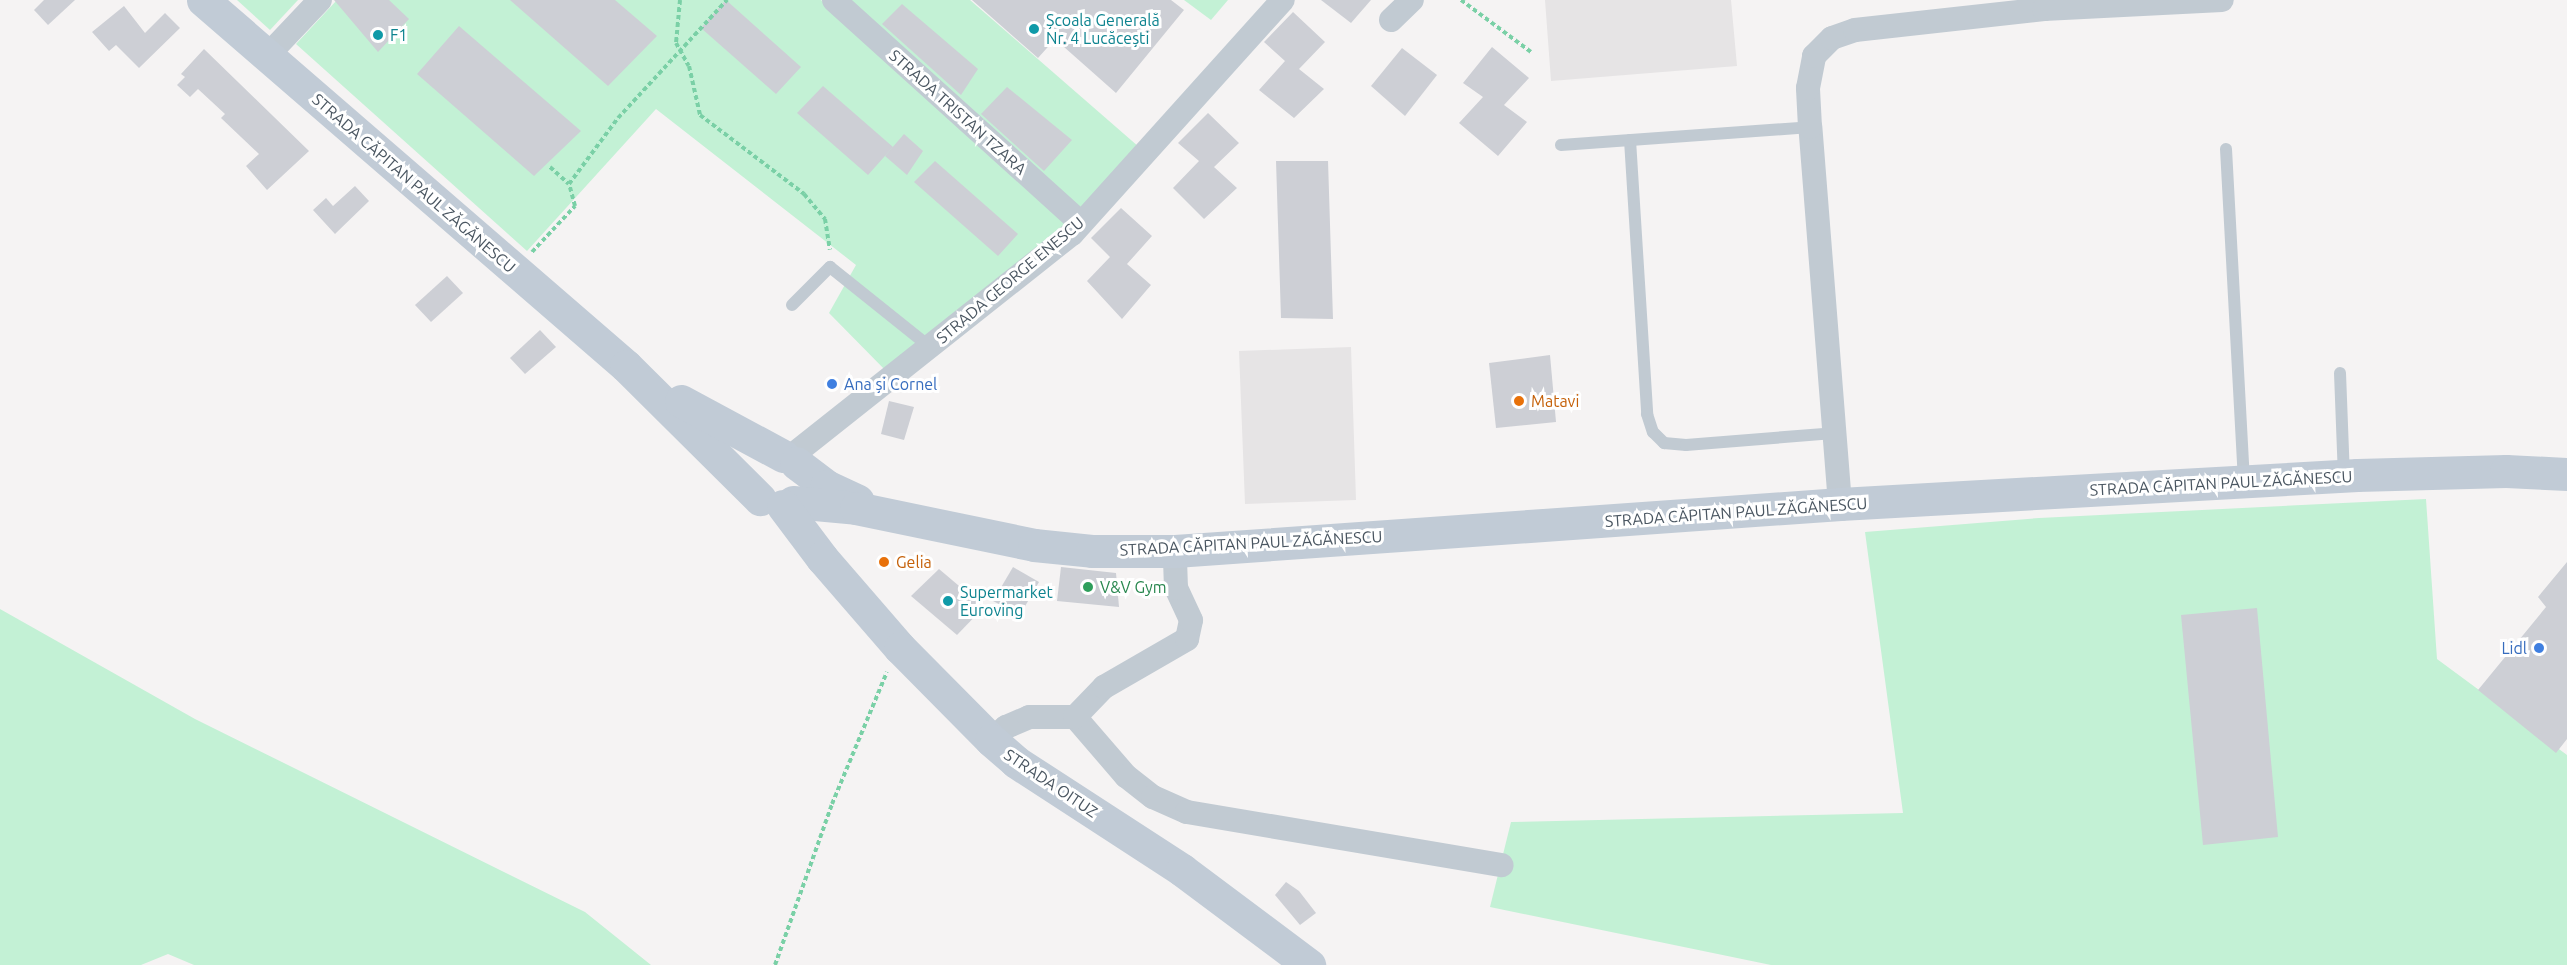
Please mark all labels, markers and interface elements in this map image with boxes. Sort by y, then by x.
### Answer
place label: Școala Generală Nr. 4 Lucăcești [1046,10,1160,48]
marker: Școala Generală Nr. 4 Lucăcești [1027,22,1041,36]
place label: F1 [390,25,407,45]
marker: F1 [371,28,385,42]
street label: STRADA TRISTAN TZARA [886,45,1030,179]
street label: STRADA CĂPITAN PAUL ZĂGĂNESCU [308,89,520,277]
street label: STRADA GEORGE ENESCU [932,213,1088,347]
place label: Ana și Cornel [844,374,937,394]
marker: Ana și Cornel [825,377,839,391]
place label: Matavi [1531,391,1579,411]
marker: Matavi [1512,394,1526,408]
street label: STRADA CĂPITAN PAUL ZĂGĂNESCU [2089,467,2353,499]
street label: STRADA CĂPITAN PAUL ZĂGĂNESCU [1604,493,1868,531]
street label: STRADA CĂPITAN PAUL ZĂGĂNESCU [1119,527,1383,559]
place label: Gelia [896,552,932,572]
marker: Gelia [877,555,891,569]
place label: V&V Gym [1100,577,1166,597]
marker: V&V Gym [1081,580,1095,594]
place label: Supermarket Euroving [960,582,1053,620]
marker: Supermarket Euroving [941,594,955,608]
place label: Lidl [2501,638,2527,658]
marker: Lidl [2532,641,2546,655]
street label: STRADA OITUZ [1001,745,1101,821]

